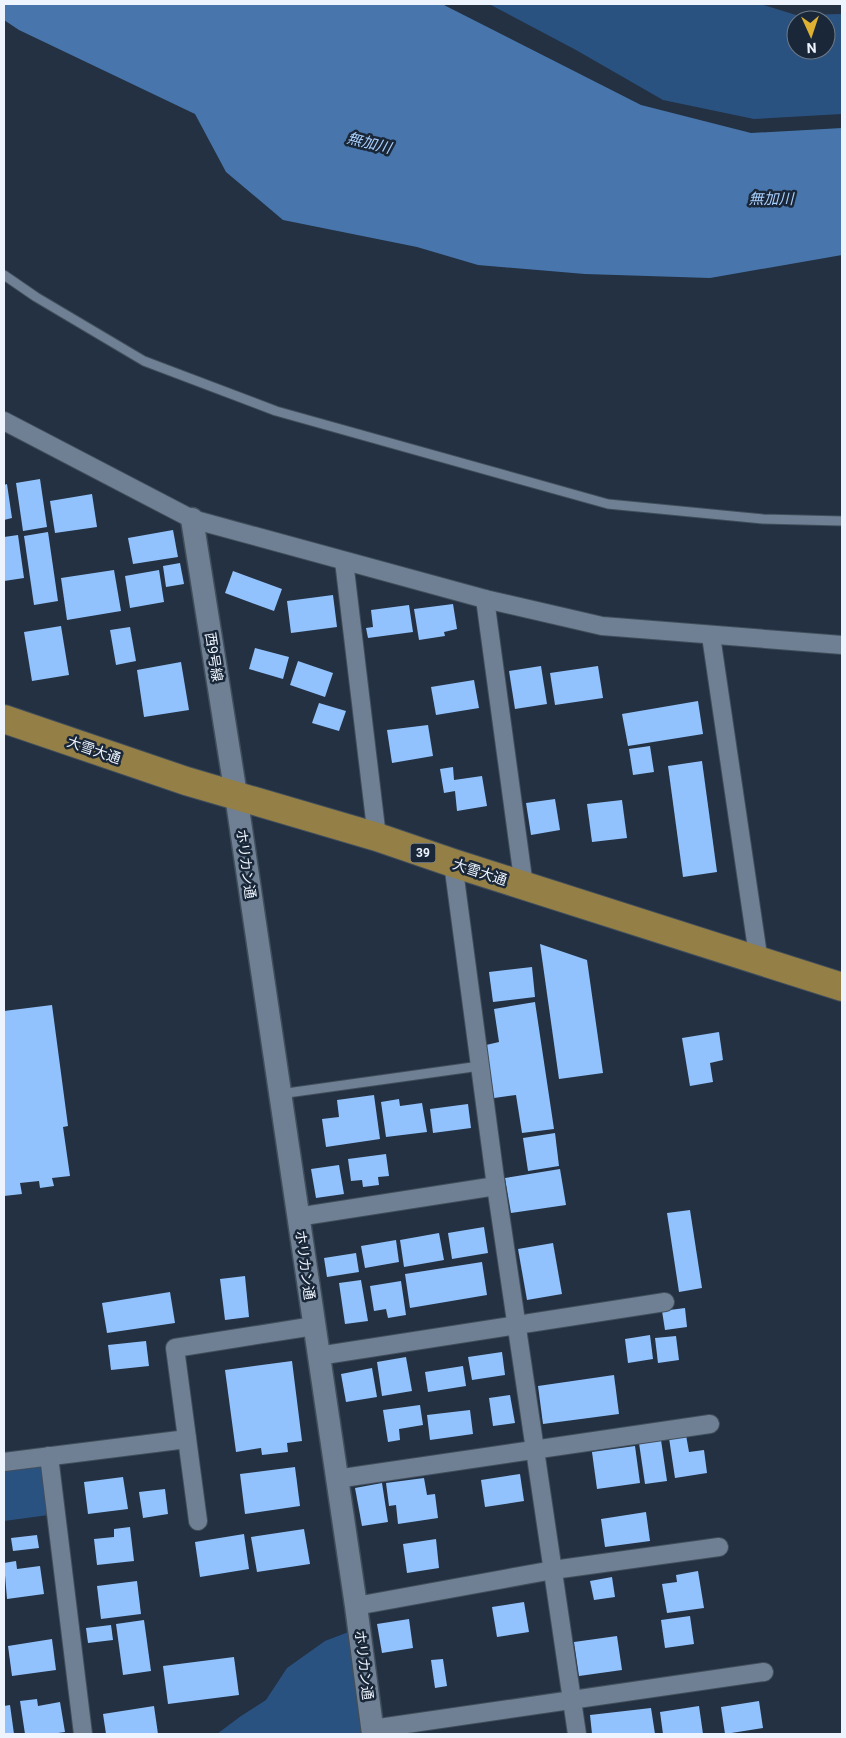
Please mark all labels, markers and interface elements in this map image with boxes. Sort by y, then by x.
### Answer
north arrow [786,10,836,60]
text: N [806,40,817,56]
water label: 無加川 [345,129,395,158]
water label: 無加川 [748,190,795,208]
street label: 西9号線 [202,631,226,683]
street label: 大雪大通 [65,733,123,767]
street label: ホリカン通 [233,828,259,900]
road number: 39 [410,844,436,862]
street label: 大雪大通 [451,856,509,888]
street label: ホリカン通 [292,1229,318,1301]
street label: ホリカン通 [352,1629,376,1701]

